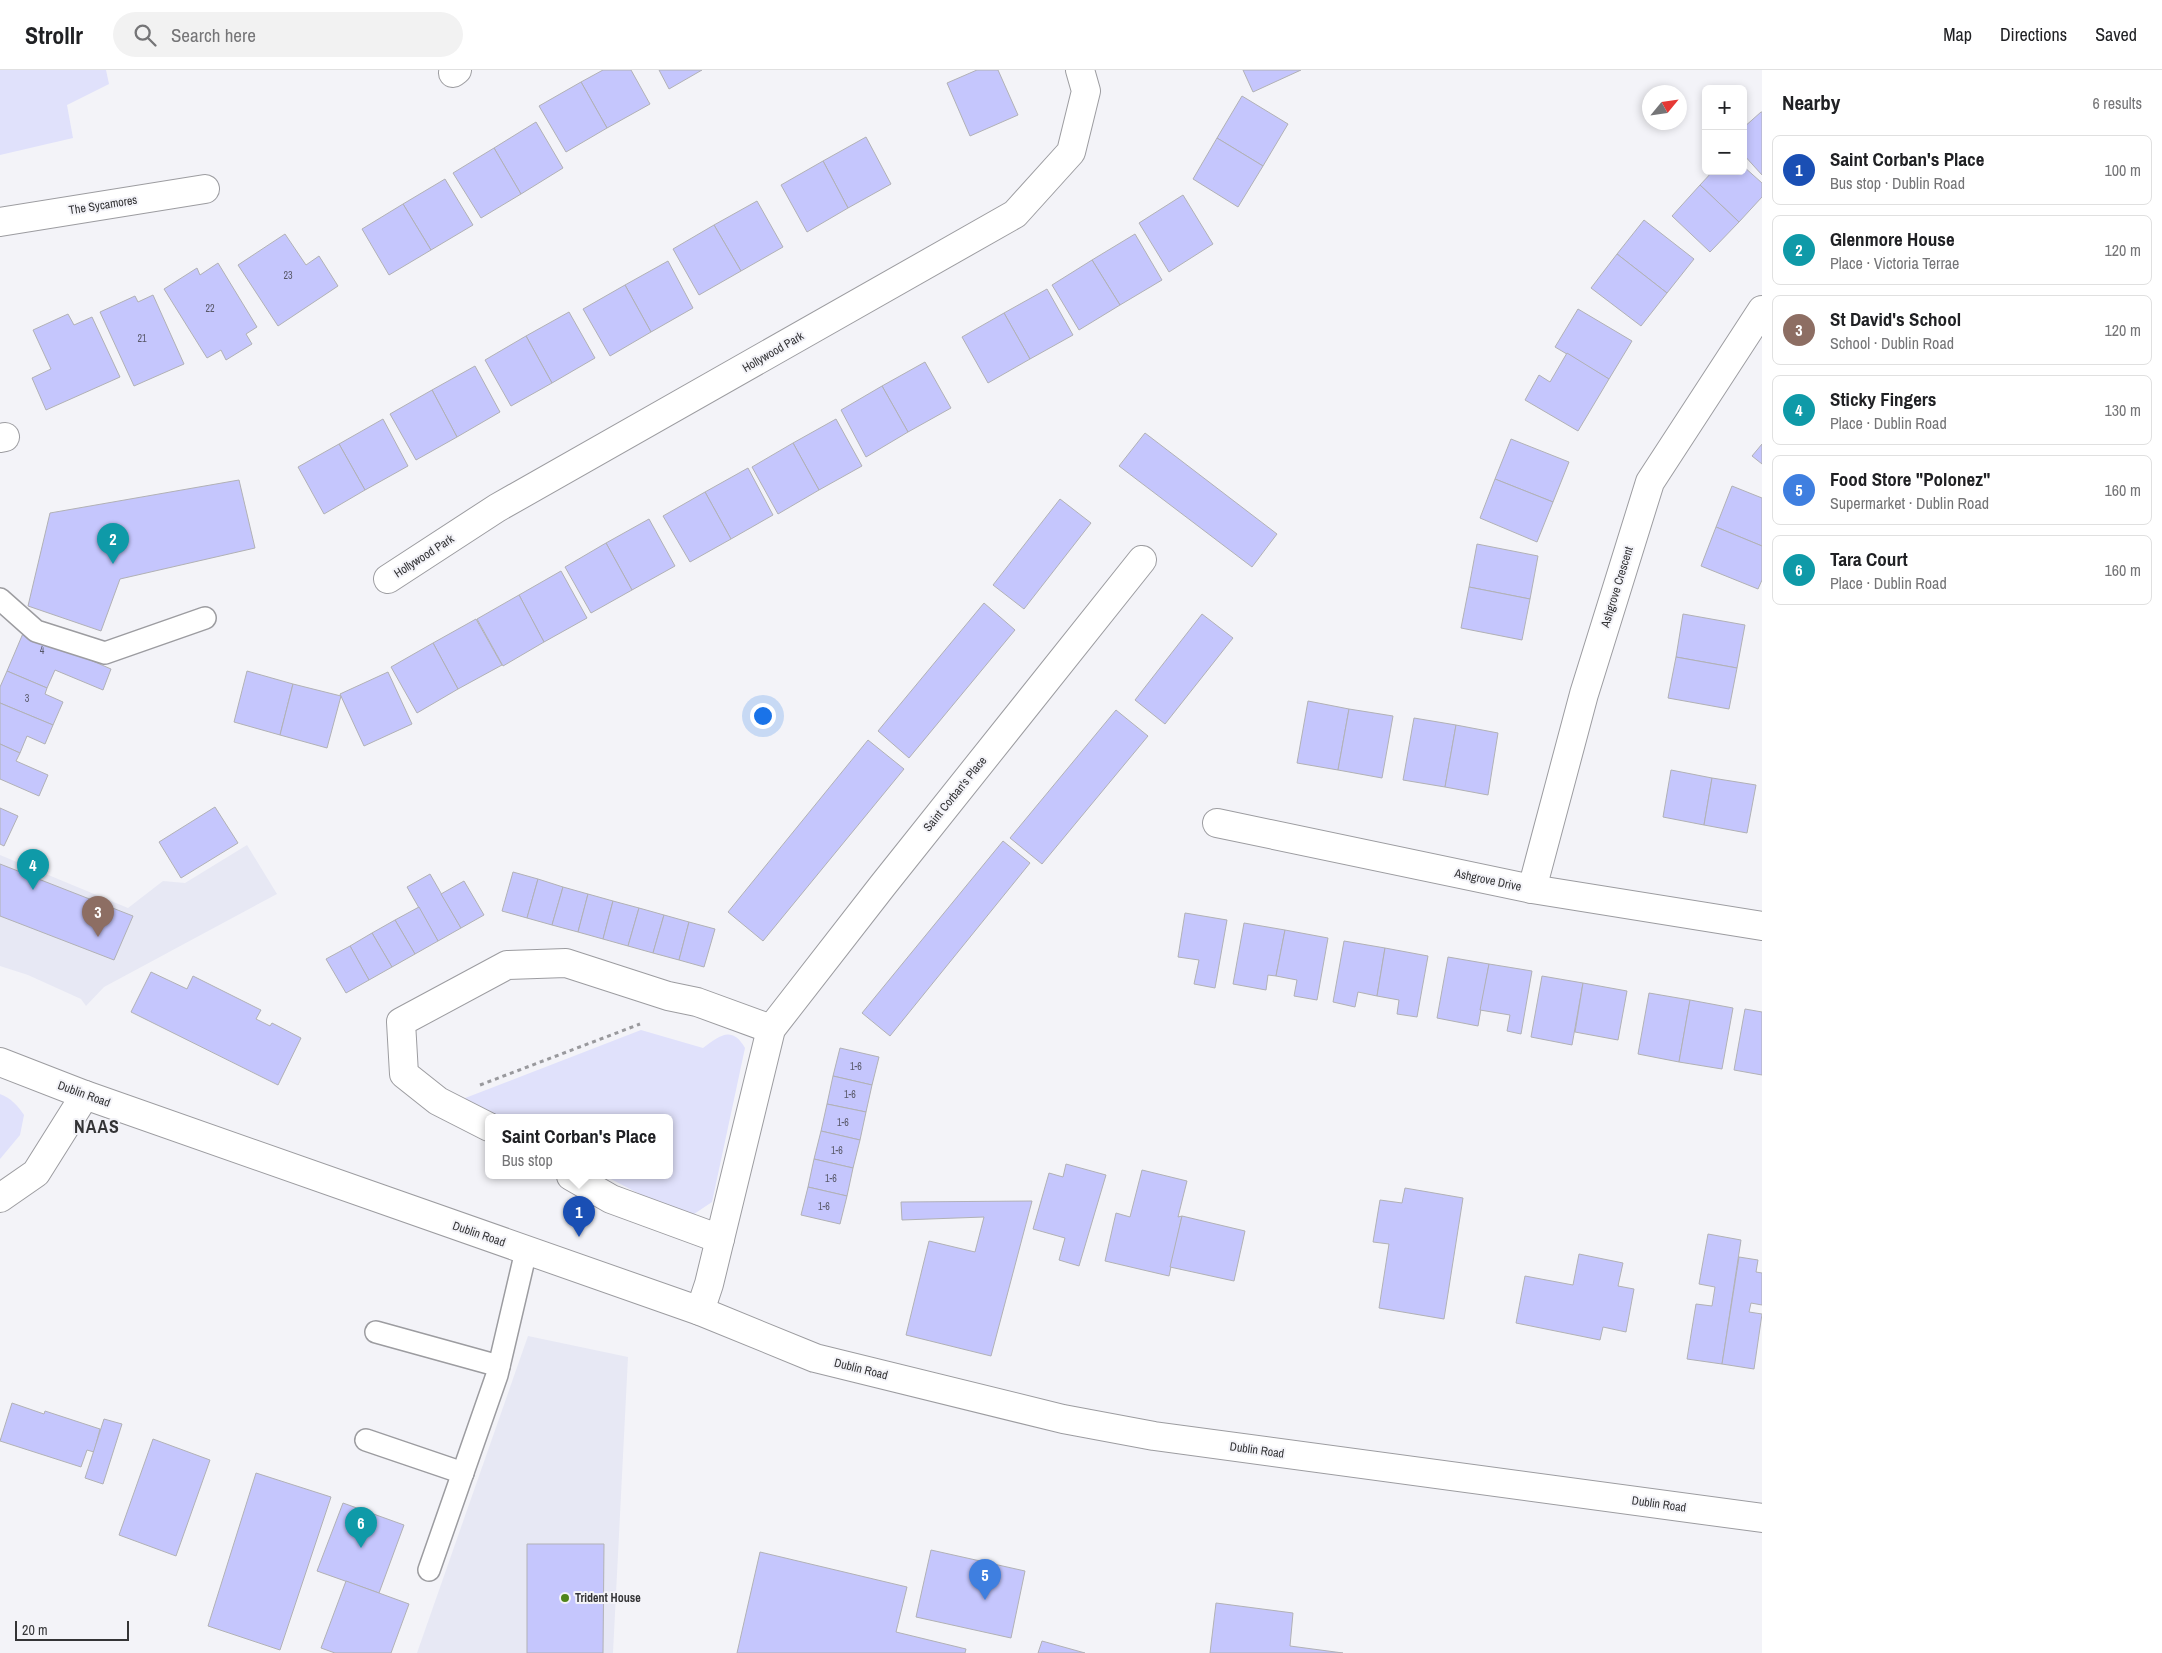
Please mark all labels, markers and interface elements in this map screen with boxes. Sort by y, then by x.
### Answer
search box [113,12,463,57]
text: Strollr [25,19,83,51]
icon: search [131,21,159,49]
text: Search here [171,22,256,48]
text: Map [1943,22,1972,47]
text: Directions [2000,22,2067,47]
text: Saved [2095,22,2137,47]
north arrow [1642,85,1687,130]
map controls [1702,85,1747,175]
button: + [1702,85,1747,130]
text: Nearby [1782,88,1840,117]
text: 6 results [2092,92,2142,114]
button: − [1702,130,1747,175]
text: Saint Corban's Place [1830,146,1984,172]
text: 1 [1795,159,1803,181]
text: 100 m [2105,159,2141,181]
text: Bus stop · Dublin Road [1830,172,1965,194]
street label: The Sycamores [68,192,138,218]
text: Glenmore House [1830,226,1955,252]
text: 2 [1795,239,1803,261]
text: 120 m [2105,239,2141,261]
text: Place · Victoria Terrae [1830,252,1959,274]
house number: 23 [283,269,293,282]
house number: 22 [205,302,215,315]
text: St David's School [1830,306,1961,332]
text: 3 [1795,319,1803,341]
text: 120 m [2105,319,2141,341]
street label: Hollywood Park [739,328,807,376]
house number: 21 [137,332,147,345]
text: School · Dublin Road [1830,332,1954,354]
text: Sticky Fingers [1830,386,1937,412]
text: 4 [1795,399,1803,421]
text: 130 m [2105,399,2141,421]
text: Place · Dublin Road [1830,412,1947,434]
text: Food Store "Polonez" [1830,466,1990,492]
text: 5 [1795,479,1803,501]
text: 160 m [2105,479,2141,501]
text: Supermarket · Dublin Road [1830,492,1989,514]
pin: 2 [97,523,129,564]
street label: Hollywood Park [391,531,457,581]
street label: Ashgrove Crescent [1597,544,1637,630]
text: Tara Court [1830,546,1908,572]
text: 6 [1795,559,1803,581]
text: 160 m [2105,559,2141,581]
text: Place · Dublin Road [1830,572,1947,594]
house number: 4 [40,644,45,657]
house number: 3 [25,692,30,705]
your location [750,703,776,729]
street label: Saint Corban's Place [920,753,990,835]
pin: 4 [17,849,49,890]
street label: Ashgrove Drive [1452,865,1523,895]
pin: 3 [82,896,114,937]
house number: 1-6 [850,1060,862,1073]
street label: Dublin Road [56,1077,112,1111]
house number: 1-6 [844,1088,856,1101]
district label: NAAS [74,1114,120,1139]
popup [485,1114,673,1179]
house number: 1-6 [837,1116,849,1129]
text: Saint Corban's Place [502,1123,656,1149]
house number: 1-6 [831,1144,843,1157]
text: Bus stop [502,1149,553,1171]
house number: 1-6 [825,1172,837,1185]
pin: 1 [563,1196,595,1237]
house number: 1-6 [818,1200,830,1213]
street label: Dublin Road [451,1218,507,1250]
street label: Dublin Road [833,1355,889,1383]
street label: Dublin Road [1229,1438,1285,1462]
street label: Dublin Road [1631,1492,1687,1516]
pin: 6 [345,1507,377,1548]
pin: 5 [969,1559,1001,1600]
place label: Trident House [575,1590,641,1606]
marker: Trident House [559,1592,571,1604]
scale bar [15,1618,129,1641]
text: 20 m [22,1621,48,1639]

